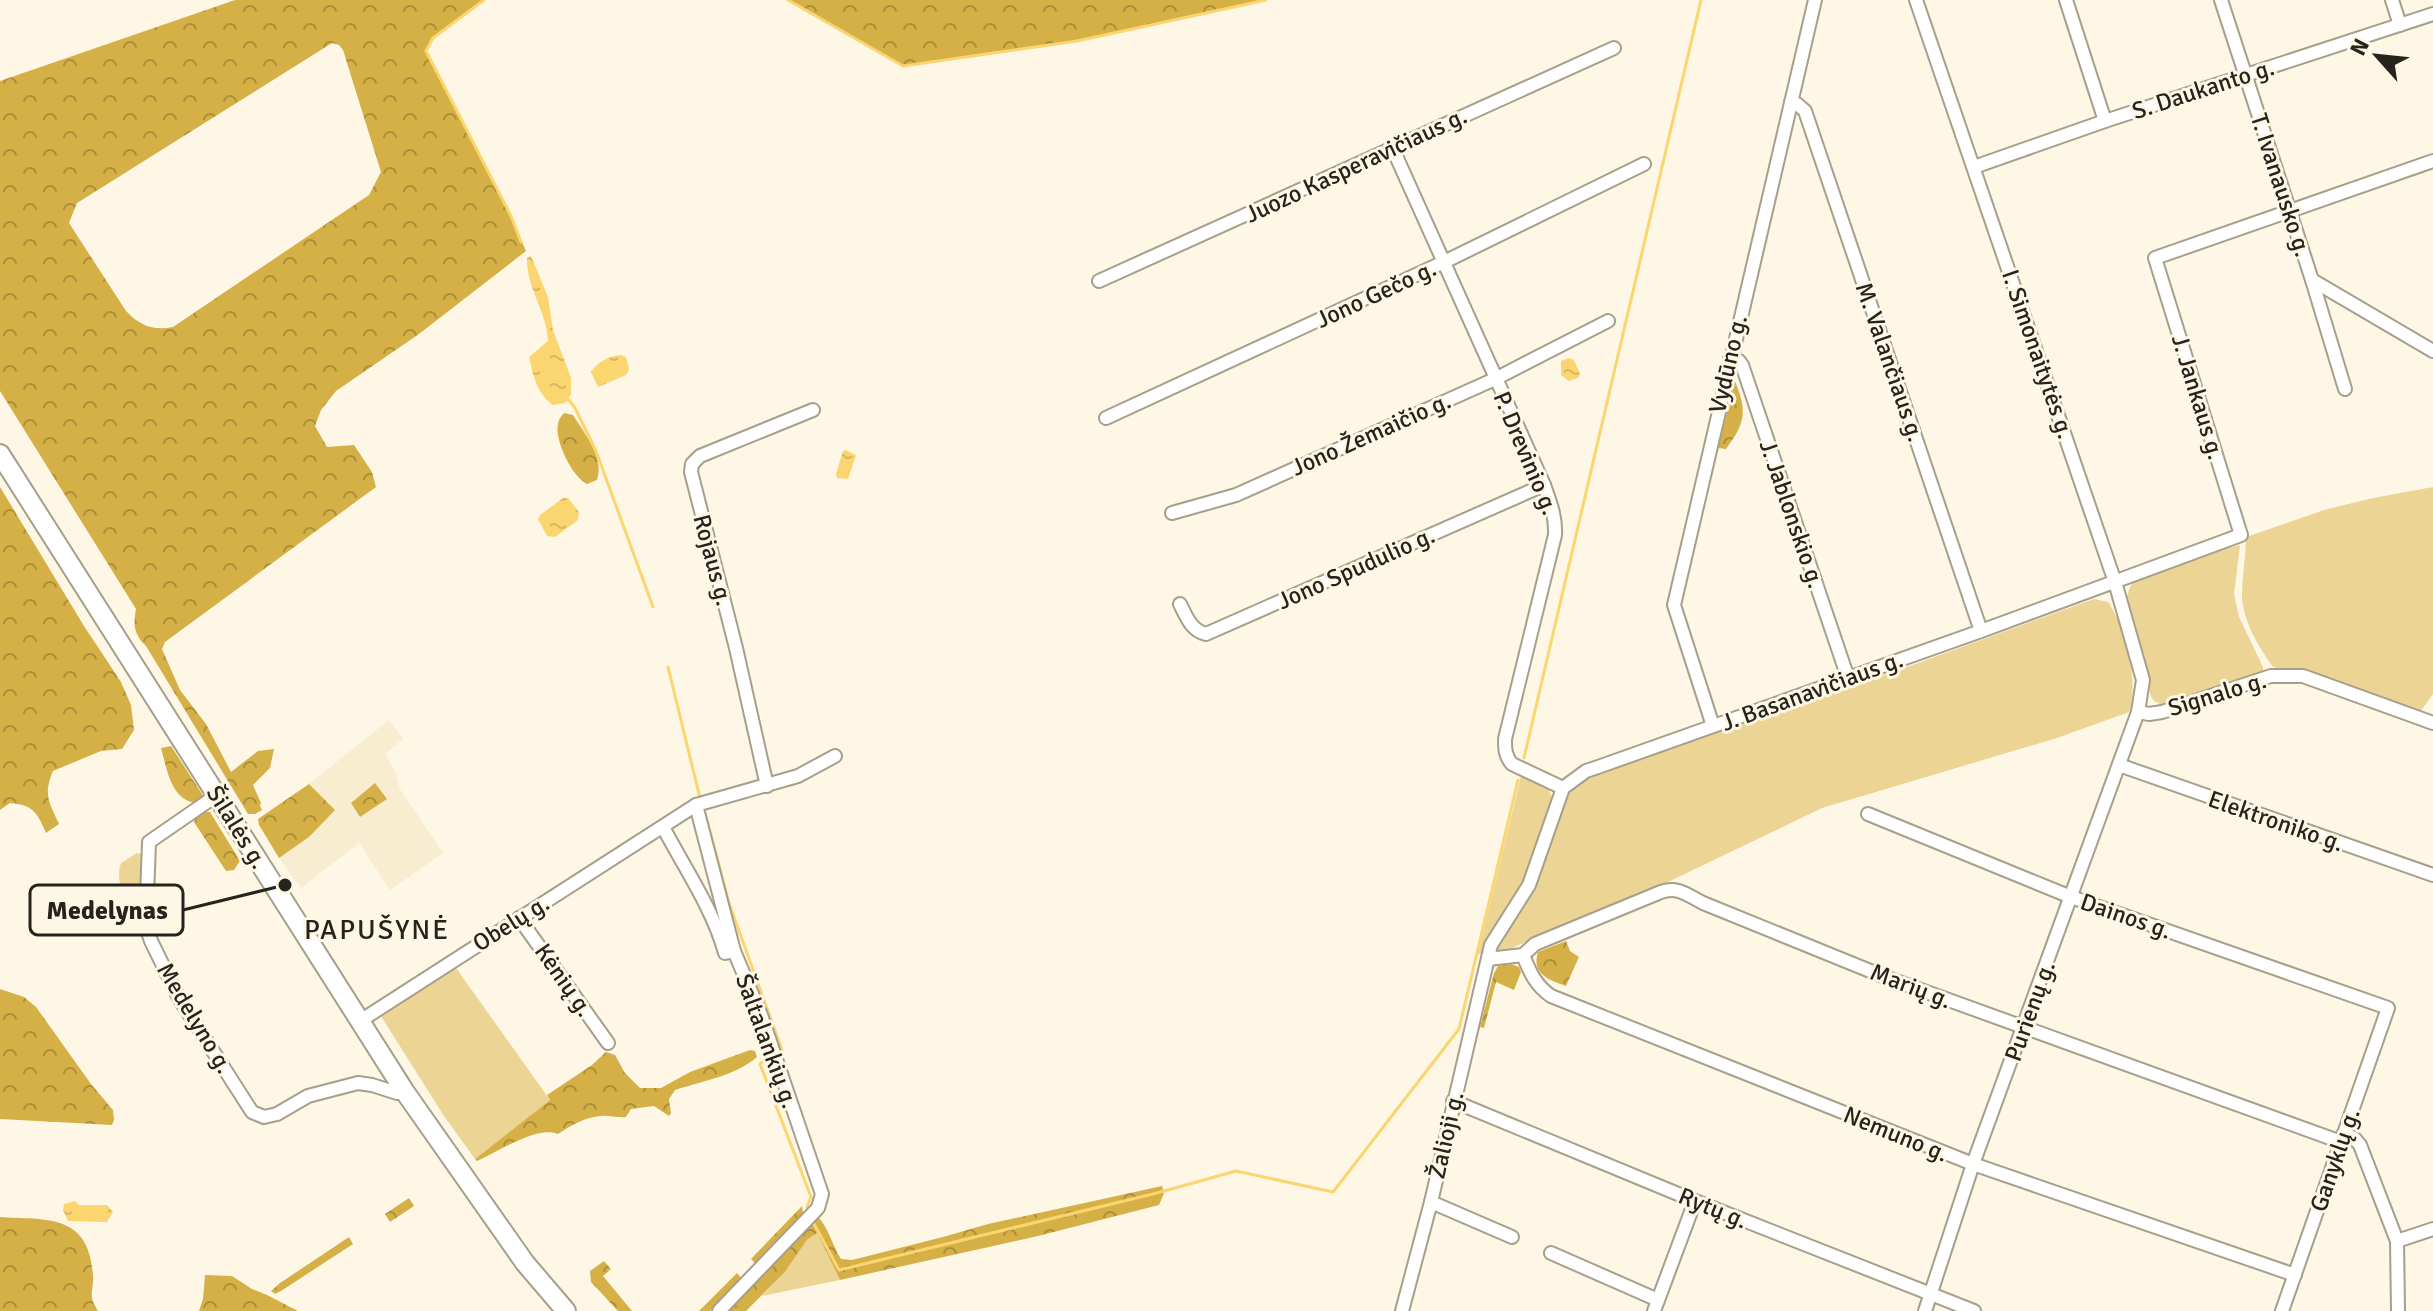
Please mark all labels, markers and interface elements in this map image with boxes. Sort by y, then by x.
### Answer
north arrow [2337,16,2417,96]
text: N [2344,34,2375,60]
street label: S. Daukanto g. [2128,52,2278,126]
street label: Juozo Kasperavičiaus g. [1240,100,1472,230]
street label: T. Ivanausko g. [2244,110,2318,260]
street label: Jono Gečo g. [1311,253,1441,335]
street label: I. Simonaitytės g. [1995,266,2081,442]
street label: M. Valančiaus g. [1849,278,1931,446]
street label: Vydūno g. [1702,312,1754,416]
street label: J. Jankaus g. [2165,331,2231,463]
street label: Jono Žemaičio g. [1287,385,1455,483]
street label: P. Drevinio g. [1487,387,1565,519]
street label: J. Jablonskio g. [1753,436,1831,592]
street label: Rojaus g. [686,511,740,609]
street label: Jono Spudulio g. [1273,520,1439,616]
street label: J. Basanavičiaus g. [1717,644,1907,738]
street label: Signalo g. [2164,665,2270,723]
street label: Šilalės g. [200,780,274,874]
street label: Elektroniko g. [2204,784,2348,858]
callout: Medelynas [30,885,183,935]
street label: Dainos g. [2076,886,2176,946]
street label: Obelų g. [467,888,555,958]
text: Medelynas [46,895,168,927]
district label: PAPUŠYNĖ [304,913,450,947]
street label: Kėnių g. [528,937,600,1023]
street label: Medelyno g. [150,957,240,1079]
street label: Marių g. [1866,957,1956,1015]
street label: Purienų g. [1998,957,2062,1065]
street label: Šaltalankių g. [729,970,805,1112]
street label: Žalioji g. [1421,1088,1471,1182]
street label: Nemuno g. [1839,1099,1953,1169]
street label: Ganyklų g. [2303,1104,2367,1216]
street label: Rytų g. [1674,1181,1752,1235]

